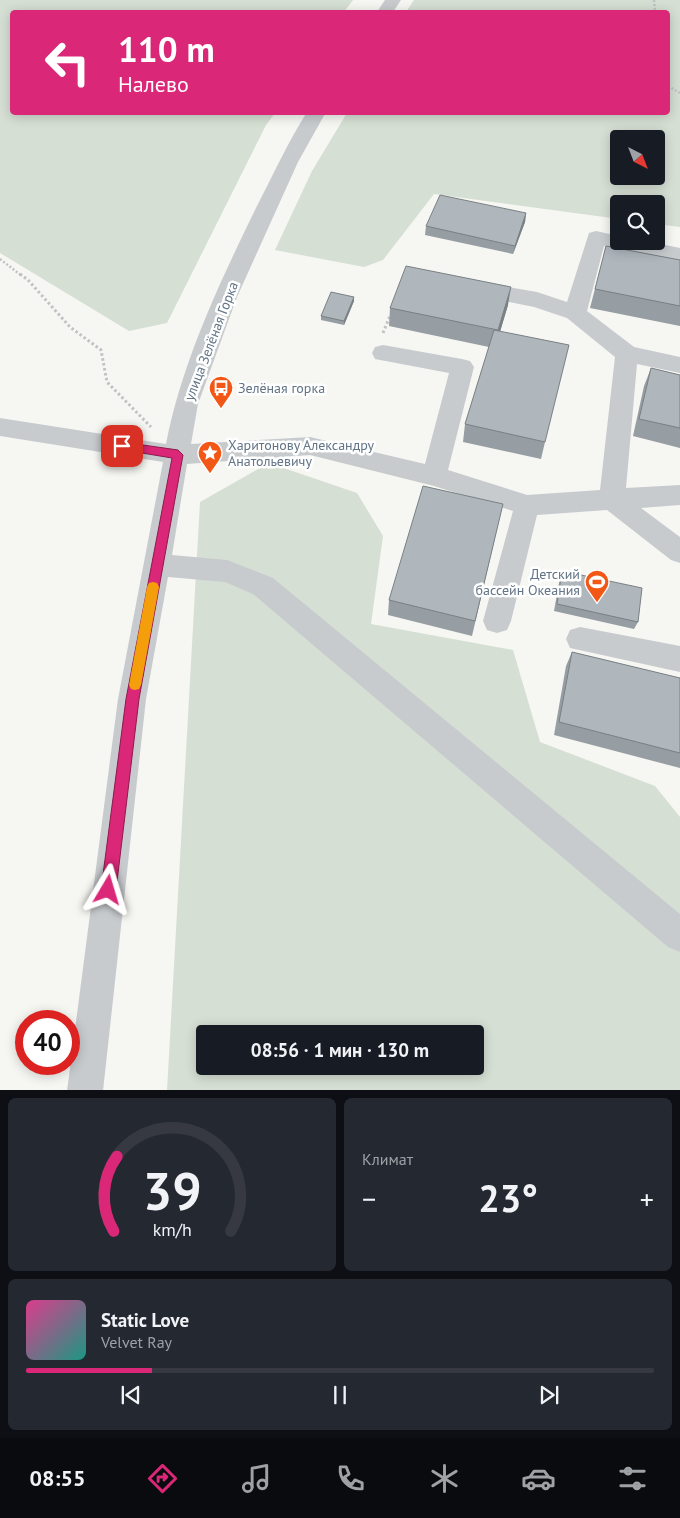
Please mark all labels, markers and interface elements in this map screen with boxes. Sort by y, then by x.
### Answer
text: 110 m [118,26,215,72]
icon: left [35,30,100,95]
text: Налево [118,70,189,98]
north arrow [610,130,665,185]
map controls [610,130,665,250]
button: search [610,195,665,250]
street label: улица Зелёная Горка [180,279,242,403]
bus stop icon: Зелёная горка [208,375,234,409]
place label: Зелёная горка [238,379,325,397]
pin [101,425,143,467]
icon: arrive [108,432,136,460]
place label: Харитонову Александру Анатольевичу [228,436,375,470]
place icon: Харитонову Александру Анатольевичу [197,440,223,474]
place label: Детский бассейн Океания [475,565,580,599]
sports icon: Детский бассейн Океания [584,569,610,603]
position arrow [81,863,133,915]
speed limit sign: 40 [15,1010,80,1075]
text: 08:56 · 1 мин · 130 m [251,1038,429,1062]
text: Климат [362,1149,413,1169]
text: 39 [143,1157,201,1224]
text: 23° [478,1173,538,1222]
text: − [362,1180,376,1217]
text: + [640,1180,654,1217]
text: km/h [152,1218,192,1241]
text: Static Love [101,1308,189,1332]
text: Velvet Ray [101,1332,172,1352]
icon: previous [117,1381,145,1409]
icon: pause [326,1381,354,1409]
icon: next [535,1381,563,1409]
icon: directions [145,1461,180,1496]
icon: music [239,1461,274,1496]
icon: phone [333,1461,368,1496]
icon: climate [427,1461,462,1496]
icon: car [521,1461,556,1496]
icon: filters [615,1461,650,1496]
text: 08:55 [30,1464,85,1492]

